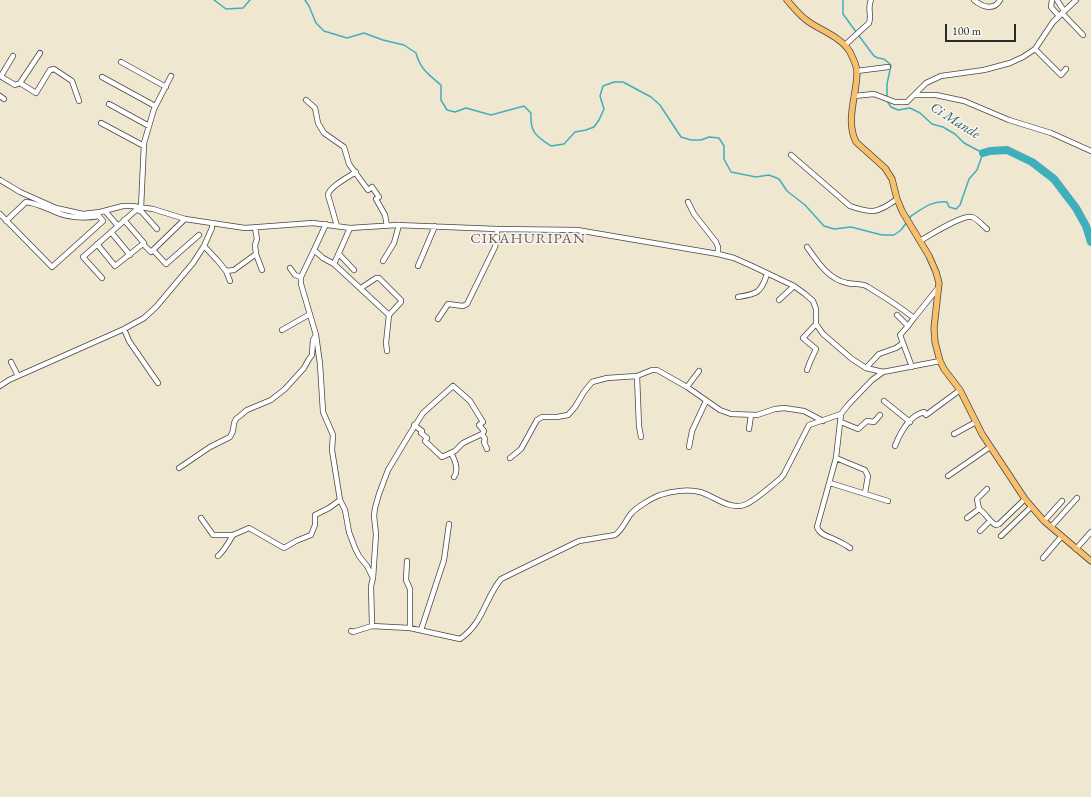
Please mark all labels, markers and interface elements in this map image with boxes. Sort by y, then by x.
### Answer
scale bar [947,16,1018,42]
text: 100 m [952,23,981,39]
water label: Ci Mande [927,99,983,143]
district label: CIKAHURIPAN [470,230,586,248]

